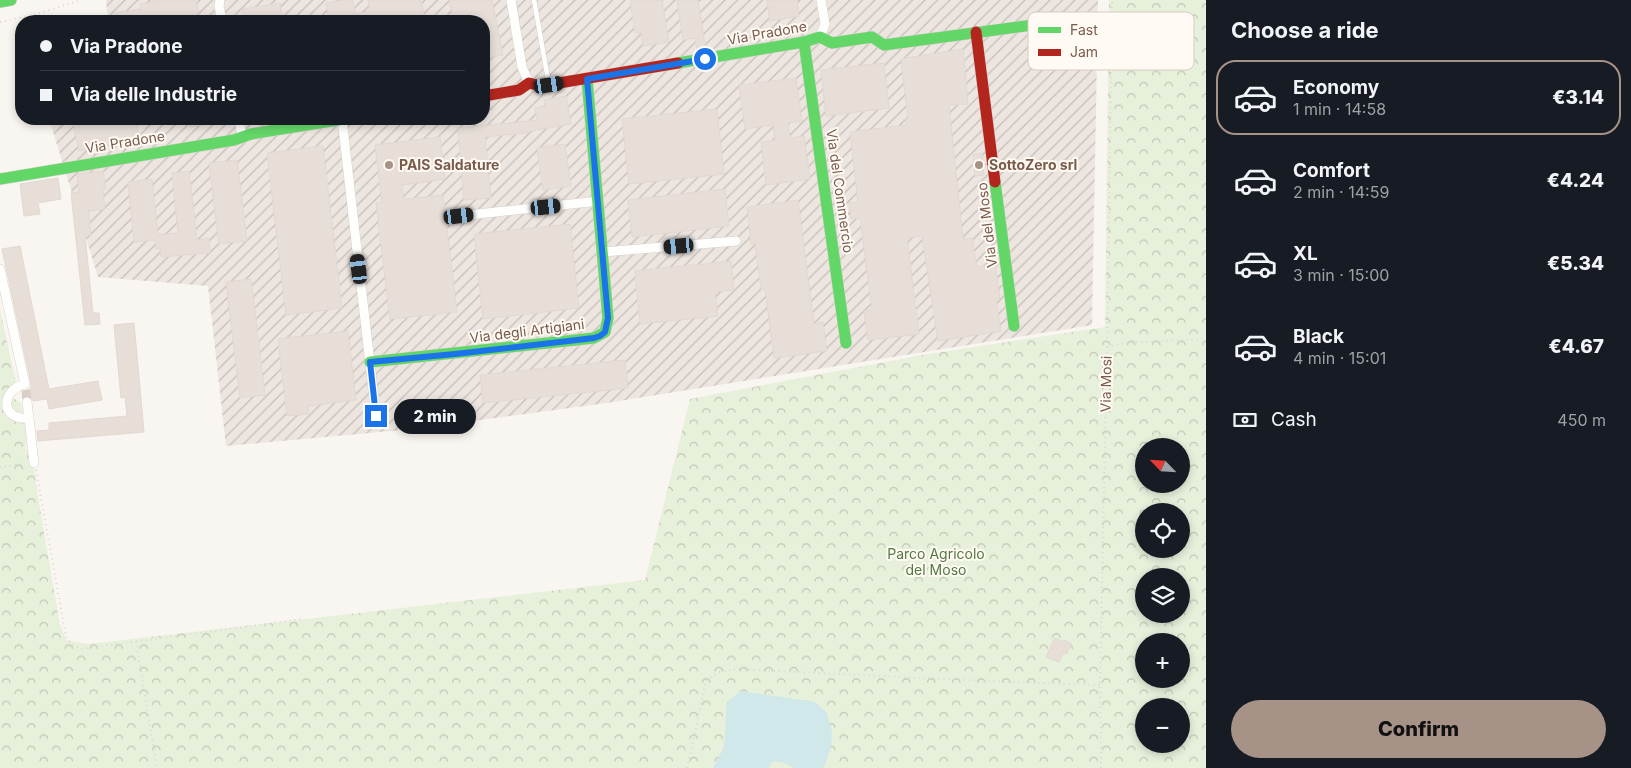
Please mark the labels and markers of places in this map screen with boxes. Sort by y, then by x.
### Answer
place label: PAIS Saldature [399,156,499,173]
place label: SottoZero srl [989,156,1077,173]
marker: PAIS Saldature [383,159,395,171]
marker: SottoZero srl [973,159,985,171]

